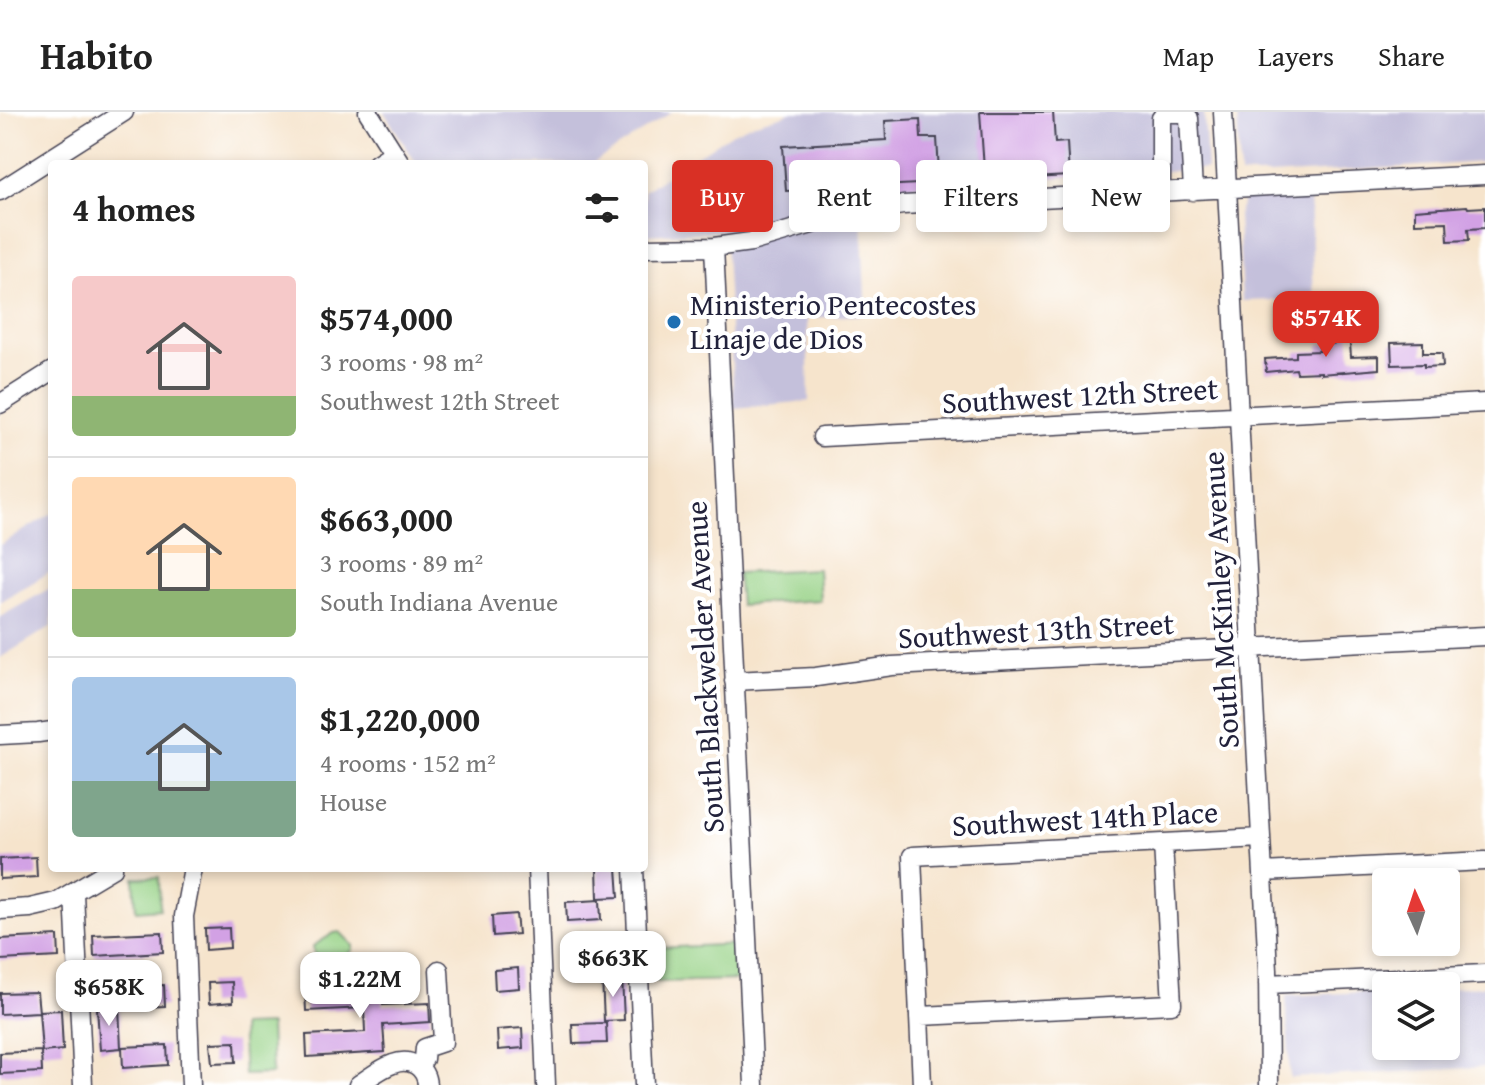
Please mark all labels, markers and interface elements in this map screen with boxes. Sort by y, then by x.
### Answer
text: Habito [40,27,153,83]
text: Map [1163,35,1214,76]
text: Layers [1258,35,1334,76]
text: Share [1378,35,1445,76]
chip: Buy [672,160,773,232]
chip: Rent [789,160,900,232]
chip: Filters [916,160,1047,232]
chip: New [1063,160,1170,232]
text: 4 homes [72,184,196,233]
icon: filters [580,186,624,230]
place label: Ministerio Pentecostes Linaje de Dios [690,282,976,360]
pin: $574K [1270,291,1382,359]
text: $574,000 [320,293,453,342]
text: $574K [1291,297,1361,336]
icon: home [136,308,232,404]
marker: Ministerio Pentecostes Linaje de Dios [665,313,683,331]
text: 3 rooms · 98 m² [320,342,483,381]
street label: Southwest 12th Street [941,366,1219,424]
text: Southwest 12th Street [320,381,559,420]
street label: South McKinley Avenue [1190,450,1250,750]
text: $663,000 [320,494,453,543]
street label: South Blackwelder Avenue [673,500,735,834]
icon: home [136,509,232,605]
text: 3 rooms · 89 m² [320,543,483,582]
text: South Indiana Avenue [320,582,558,621]
street label: Southwest 13th Street [897,601,1175,659]
text: $1,220,000 [320,694,480,743]
icon: home [136,709,232,805]
text: 4 rooms · 152 m² [320,743,496,782]
text: House [320,782,387,821]
street label: Southwest 14th Place [951,789,1219,847]
north arrow [1372,868,1460,956]
map controls [1372,868,1460,1060]
pin: $663K [557,931,669,999]
text: $663K [578,937,648,976]
pin: $1.22M [295,952,425,1020]
text: $1.22M [318,958,402,997]
pin: $658K [53,960,165,1028]
text: $658K [74,966,144,1005]
button: layers [1372,972,1460,1060]

